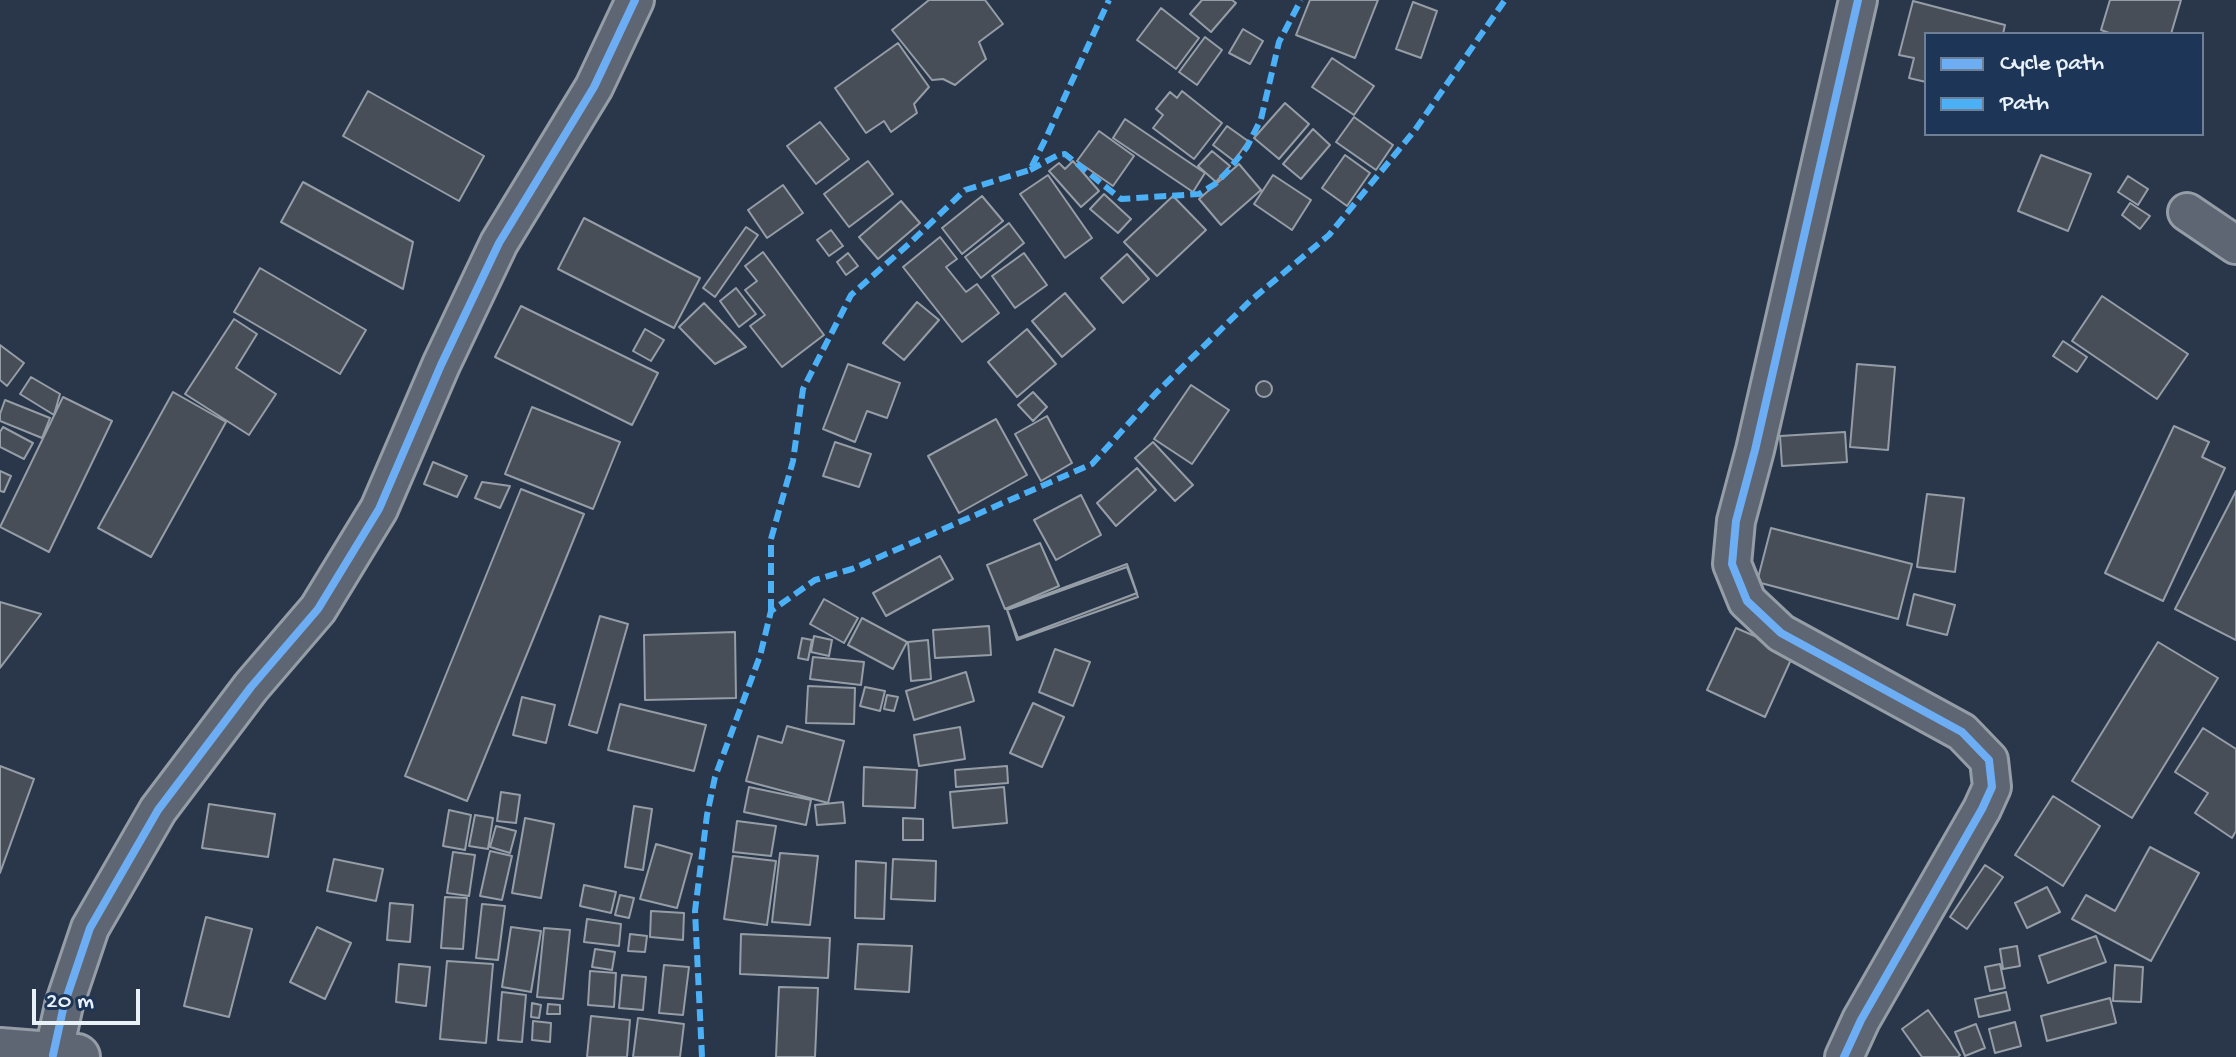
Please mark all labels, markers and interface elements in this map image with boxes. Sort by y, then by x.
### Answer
legend [1924,32,2204,136]
text: Cycle path [2000,50,2104,79]
text: Path [2000,90,2049,119]
scale bar [36,973,144,1023]
text: 20 m [46,988,94,1017]

